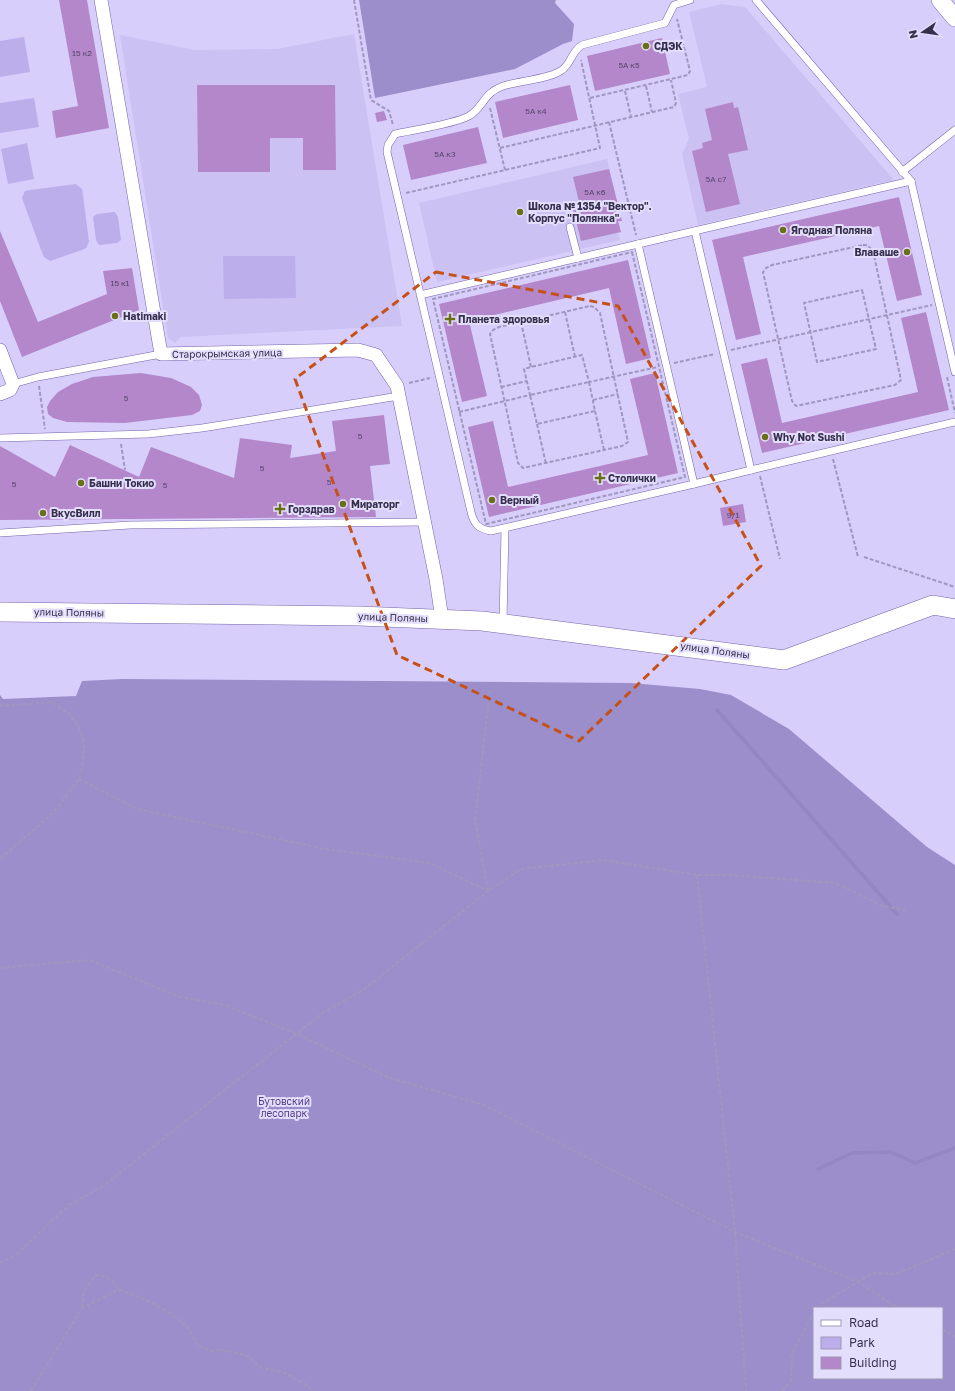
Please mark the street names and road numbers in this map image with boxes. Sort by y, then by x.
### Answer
street label: Старокрымская улица [172,346,282,360]
street label: улица Поляны [34,605,104,619]
street label: улица Поляны [358,610,428,624]
street label: улица Поляны [679,639,751,661]

